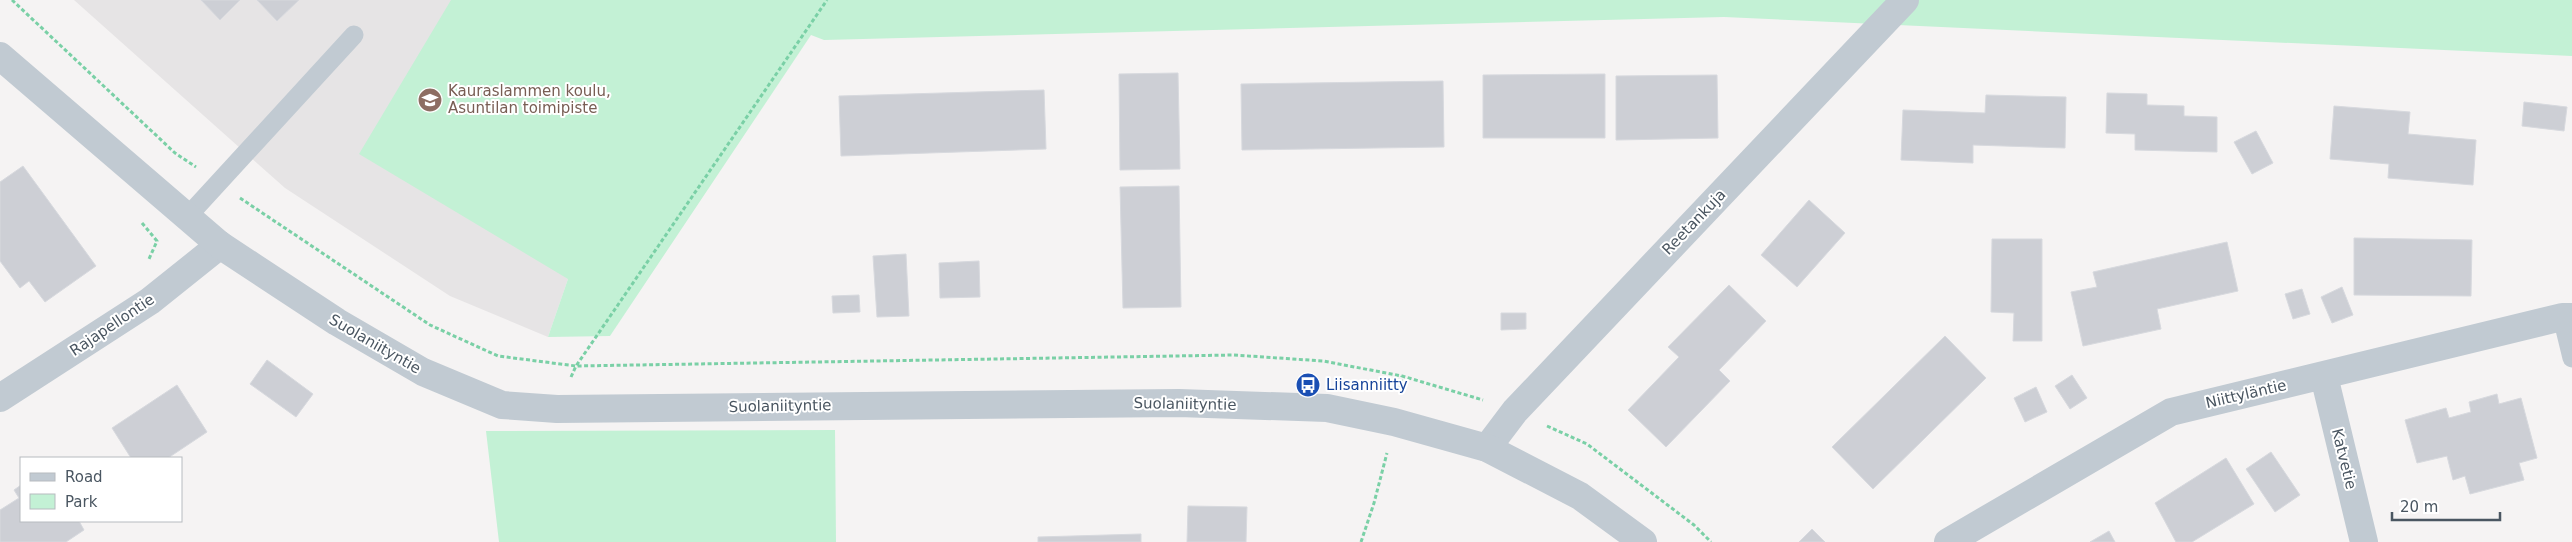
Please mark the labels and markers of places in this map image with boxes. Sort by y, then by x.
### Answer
place label: Kauraslammen koulu, Asuntilan toimipiste [448,82,611,117]
school or university icon: Kauraslammen koulu, Asuntilan toimipiste [417,87,443,113]
bus stop icon: Liisanniitty [1295,372,1321,398]
place label: Liisanniitty [1326,376,1408,394]

